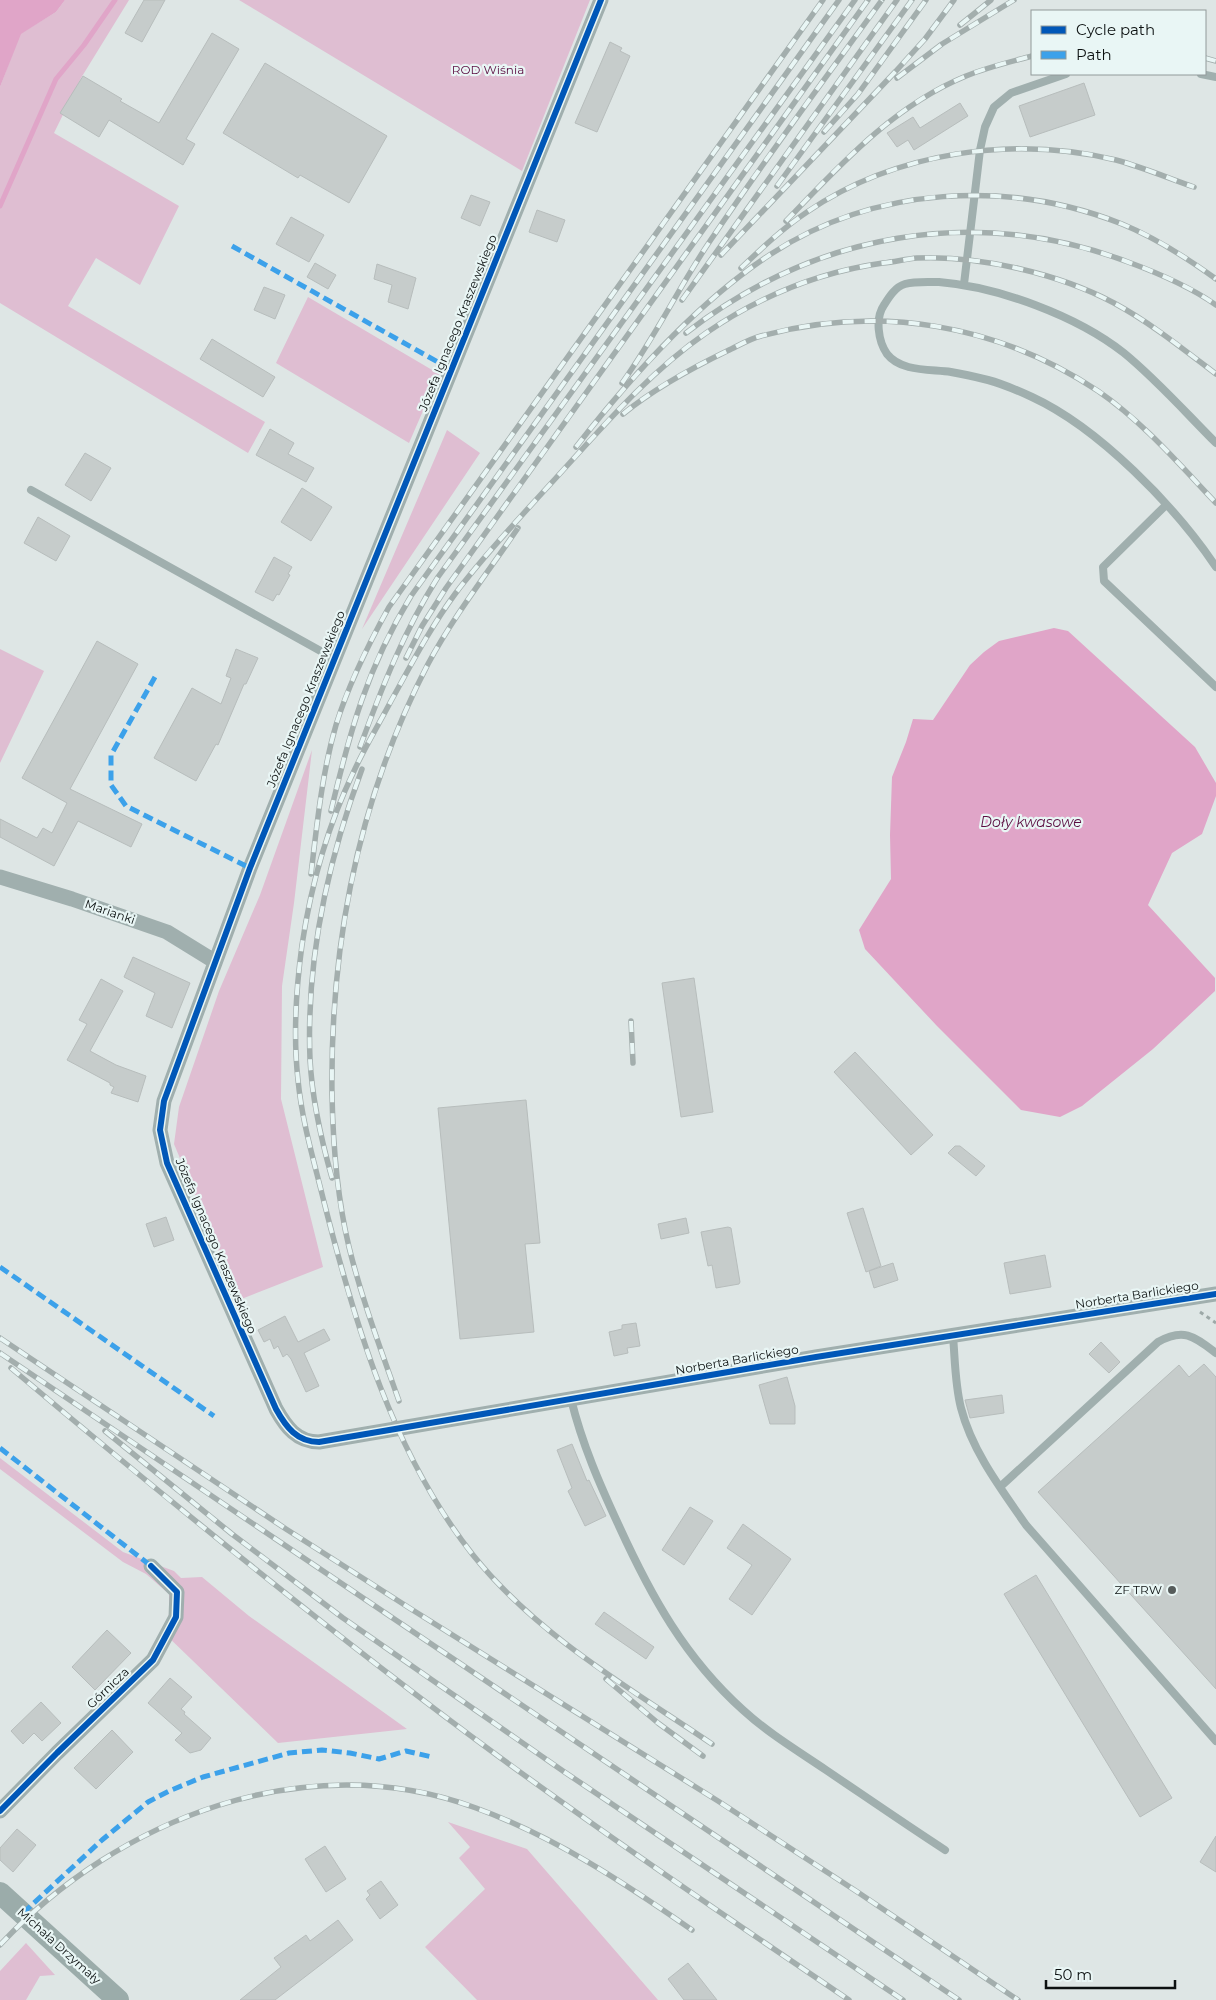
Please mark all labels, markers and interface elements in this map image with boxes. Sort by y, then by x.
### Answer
legend [1031,10,1206,75]
text: Cycle path [1076,20,1155,39]
text: Path [1076,45,1112,64]
park label: ROD Wiśnia [452,62,524,77]
street label: Józefa Ignacego Kraszewskiego [415,232,500,414]
street label: Józefa Ignacego Kraszewskiego [263,608,348,790]
water label: Doły kwasowe [980,813,1082,831]
street label: Marianki [83,896,137,927]
street label: Józefa Ignacego Kraszewskiego [172,1155,260,1336]
street label: Norberta Barlickiego [1074,1277,1200,1312]
street label: Norberta Barlickiego [674,1341,800,1378]
place label: ZF TRW [1115,1582,1162,1597]
marker: ZF TRW [1166,1584,1178,1596]
street label: Górnicza [83,1664,132,1711]
street label: Michała Drzymały [15,1904,104,1987]
scale bar [1046,1958,1175,1990]
text: 50 m [1054,1965,1092,1984]

